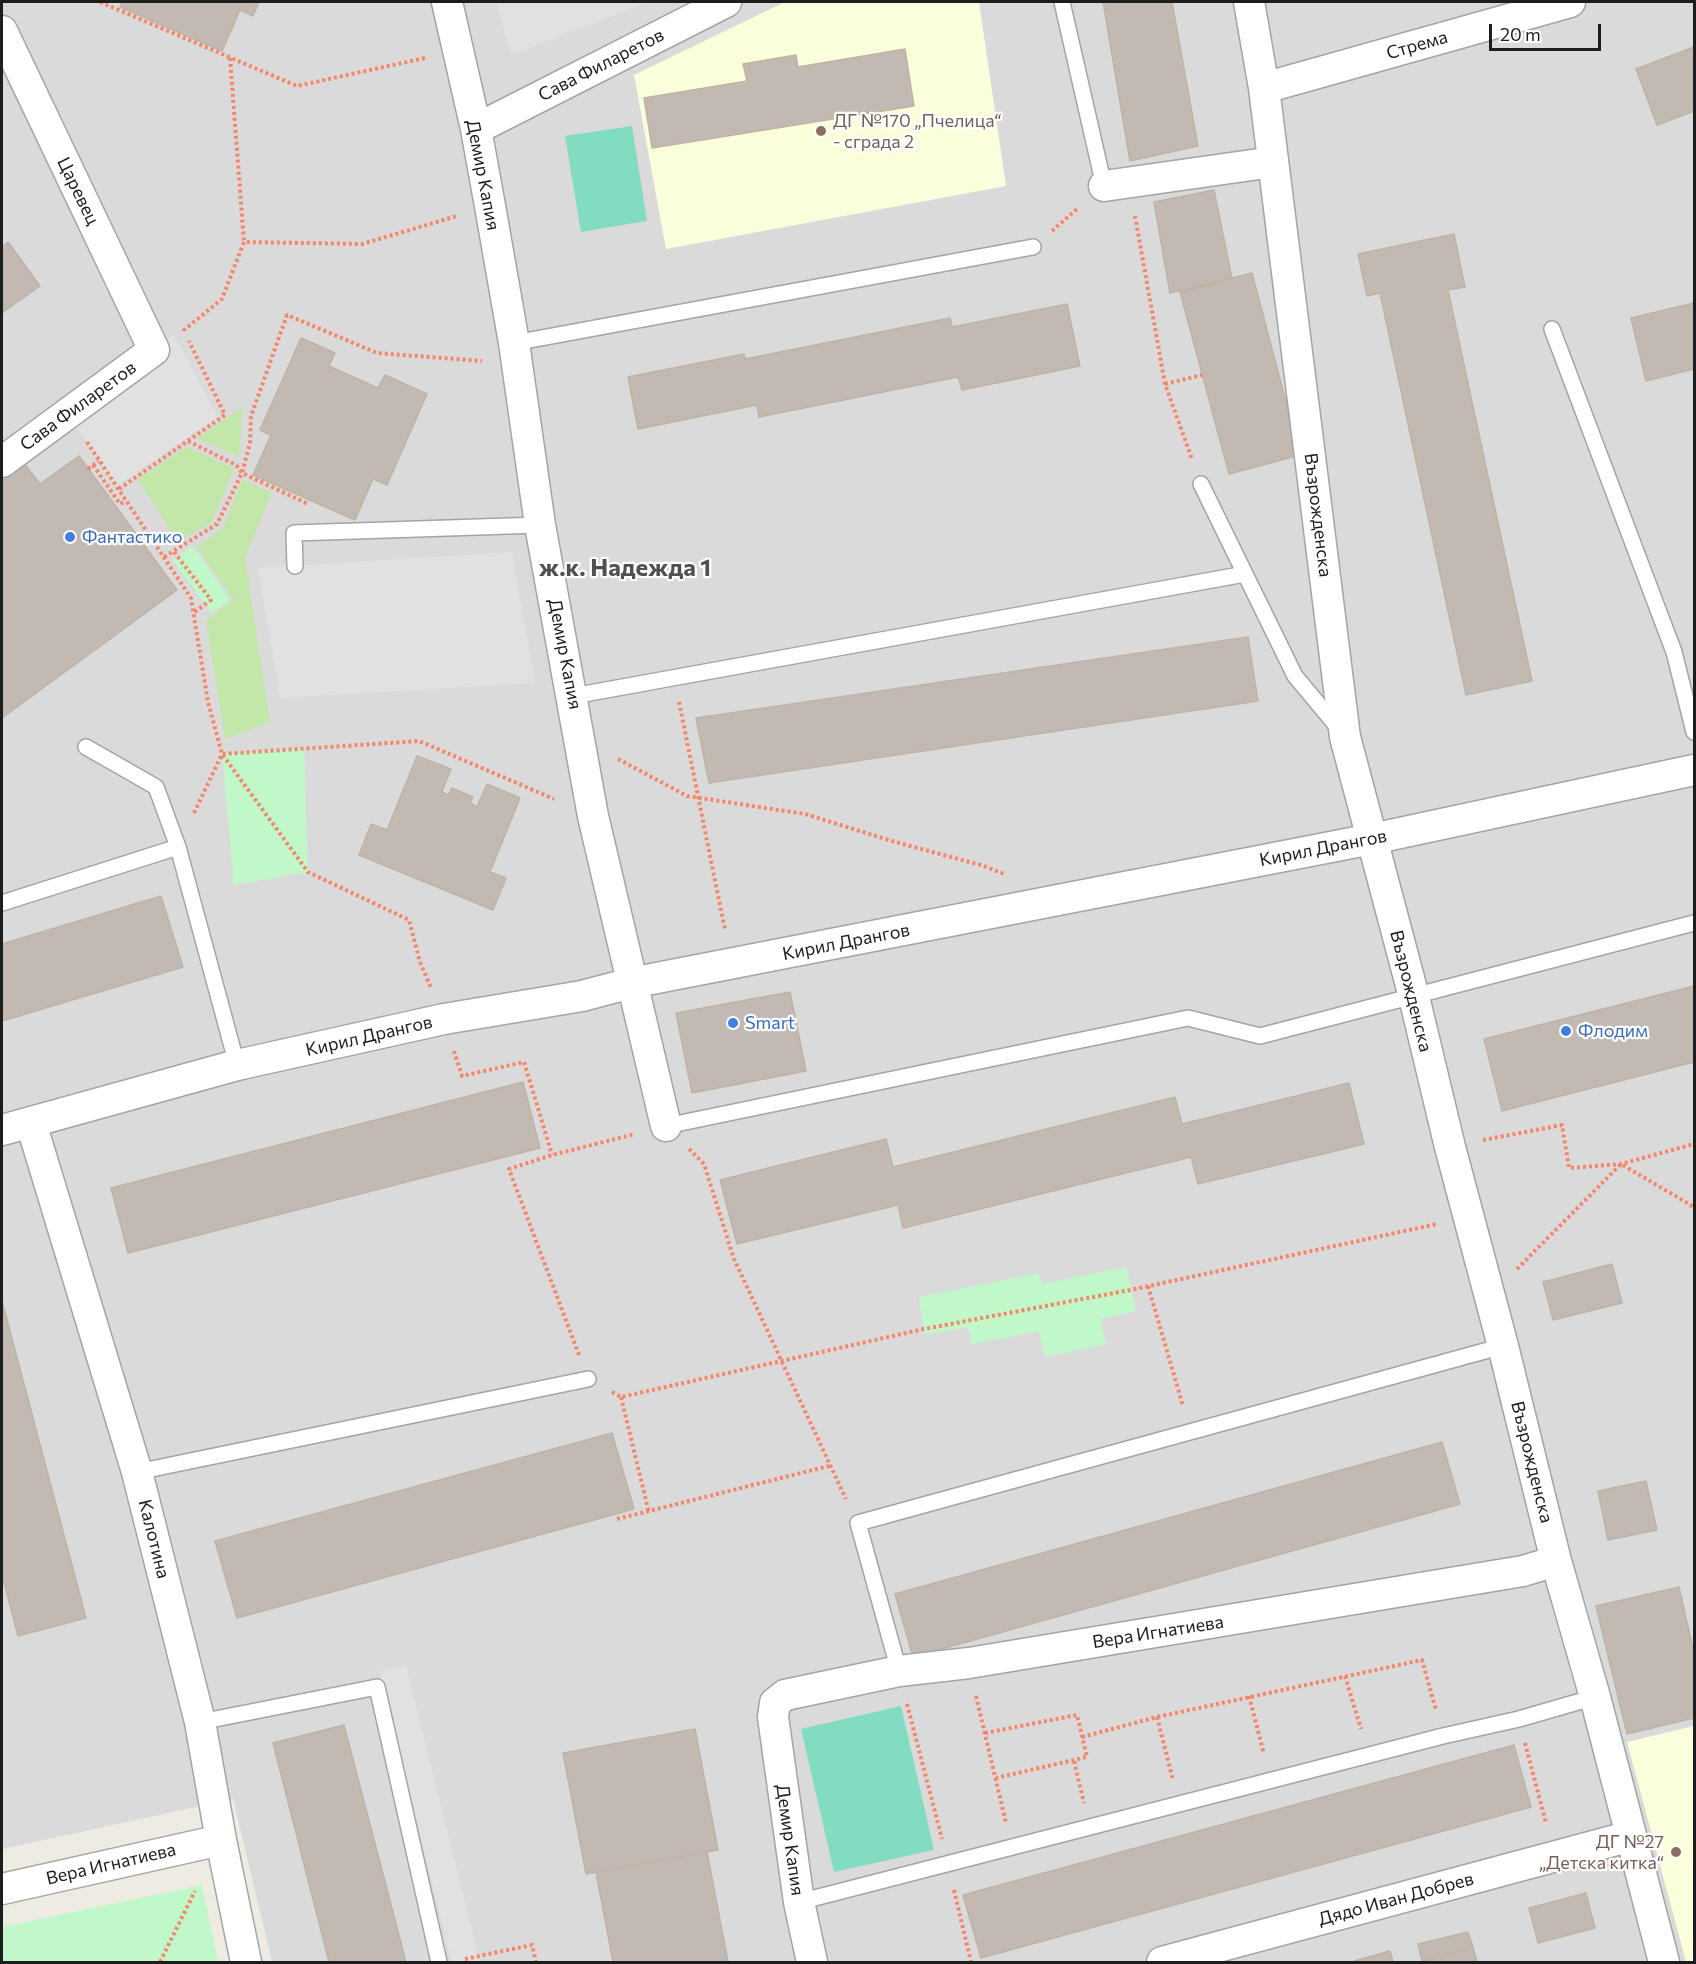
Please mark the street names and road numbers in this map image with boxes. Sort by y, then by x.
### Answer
street label: Сава Филаретов [535,24,667,106]
street label: Стрема [1384,26,1450,64]
street label: Демир Капия [462,118,504,232]
street label: Царевец [52,154,104,228]
street label: Сава Филаретов [16,357,140,455]
street label: Възрожденска [1300,452,1336,578]
street label: Демир Капия [544,597,586,711]
street label: Кирил Дрангов [1257,825,1389,871]
street label: Кирил Дрангов [780,919,912,965]
street label: Възрожденска [1385,928,1437,1054]
street label: Кирил Дрангов [304,1011,434,1061]
street label: Възрожденска [1506,1399,1558,1525]
street label: Калотина [134,1497,174,1581]
street label: Вера Игнатиева [1091,1611,1225,1653]
street label: Демир Капия [772,1783,808,1897]
street label: Вера Игнатиева [44,1839,178,1889]
street label: Дядо Иван Добрев [1316,1868,1476,1930]

